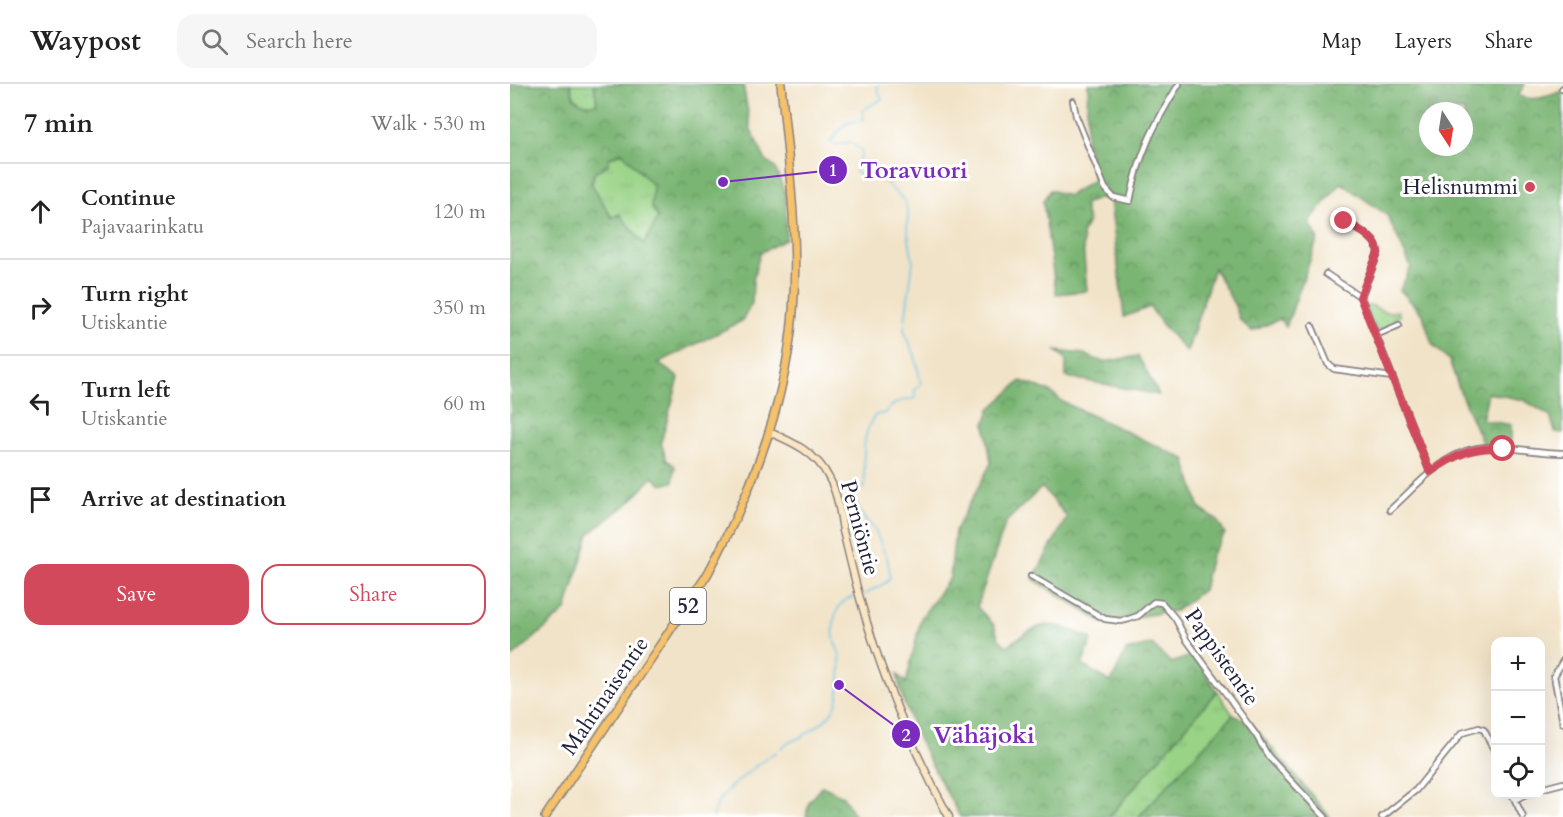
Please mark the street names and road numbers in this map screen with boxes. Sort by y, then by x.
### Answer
street label: Perniöntie [833,477,887,579]
road number: 52 [670,588,706,624]
street label: Pappistentie [1178,602,1266,712]
street label: Mahtinaisentie [554,631,656,761]

